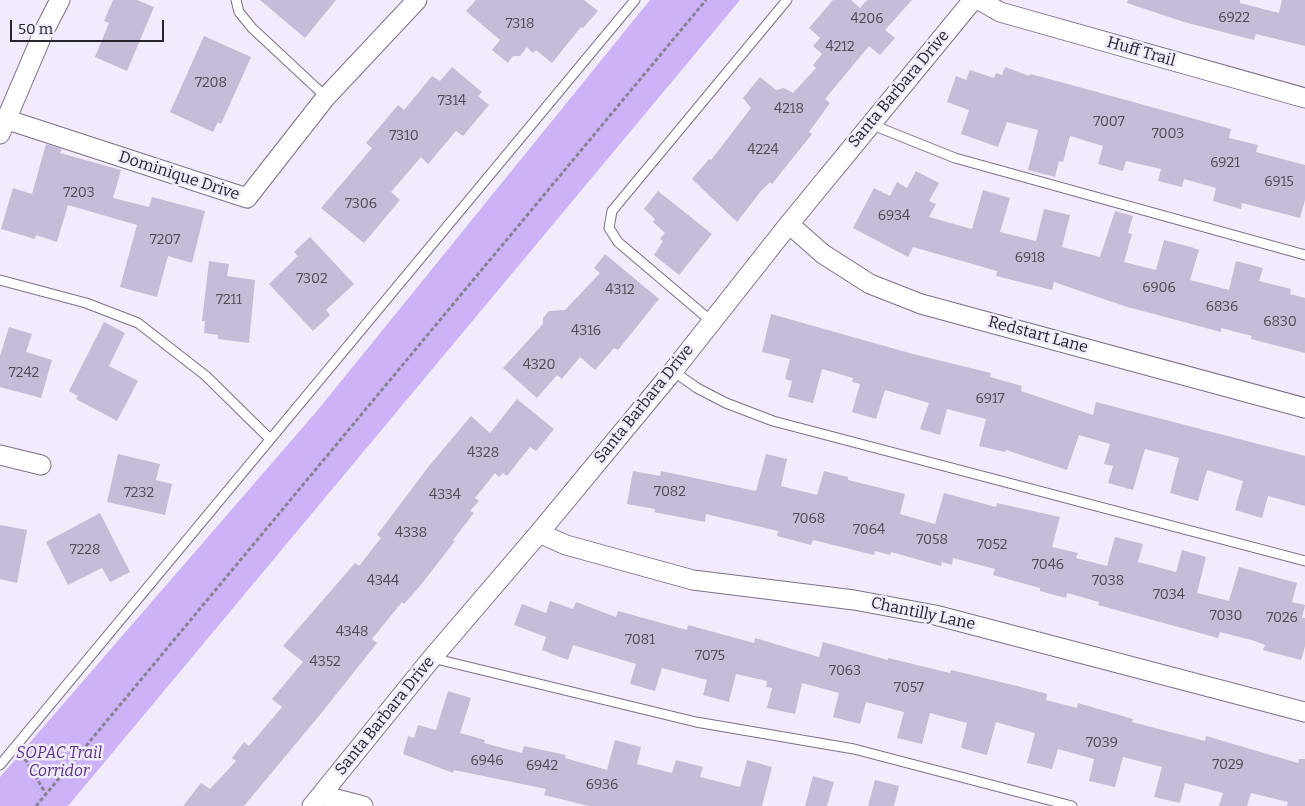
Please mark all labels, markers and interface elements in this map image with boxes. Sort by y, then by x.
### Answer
scale bar [12,10,166,42]
house number: 6922 [1218,10,1250,26]
house number: 4206 [851,11,883,27]
house number: 7318 [506,16,534,32]
text: 50 m [18,20,53,38]
street label: Santa Barbara Drive [844,26,954,152]
street label: Huff Trail [1105,33,1177,71]
house number: 4212 [825,39,855,55]
house number: 7208 [195,75,227,91]
house number: 7314 [438,93,466,109]
house number: 4218 [774,101,804,117]
house number: 7007 [1093,114,1125,130]
house number: 7003 [1152,126,1184,142]
house number: 7310 [389,128,419,144]
house number: 4224 [747,142,779,158]
street label: Dominique Drive [116,147,242,205]
house number: 6921 [1210,155,1240,171]
house number: 6915 [1264,174,1294,190]
house number: 7203 [63,185,95,201]
house number: 7306 [345,196,377,212]
house number: 6934 [878,208,910,224]
house number: 7207 [150,232,180,248]
house number: 6918 [1015,250,1045,266]
house number: 7302 [296,271,328,287]
house number: 6906 [1142,280,1176,296]
house number: 4312 [605,282,635,298]
house number: 7211 [216,292,242,308]
house number: 6836 [1206,299,1238,315]
street label: Redstart Lane [986,312,1090,358]
house number: 6830 [1263,314,1297,330]
house number: 4316 [571,323,601,339]
street label: Santa Barbara Drive [590,341,698,467]
house number: 4320 [523,357,555,373]
house number: 7242 [9,365,39,381]
house number: 6917 [976,391,1004,407]
house number: 4328 [467,445,499,461]
house number: 7082 [654,484,686,500]
house number: 7232 [124,485,154,501]
house number: 4334 [429,487,461,503]
house number: 7068 [793,511,825,527]
house number: 7064 [853,522,885,538]
house number: 4338 [395,525,427,541]
house number: 7058 [916,532,948,548]
house number: 7052 [977,537,1007,553]
house number: 7228 [70,542,100,558]
house number: 7046 [1032,557,1064,573]
house number: 4344 [367,573,399,589]
house number: 7038 [1092,573,1124,589]
house number: 7034 [1153,587,1185,603]
street label: Chantilly Lane [869,594,977,634]
house number: 7030 [1210,608,1242,624]
house number: 7026 [1266,610,1298,626]
house number: 4348 [336,624,368,640]
house number: 7081 [625,632,655,648]
house number: 7075 [695,648,725,664]
street label: Santa Barbara Drive [331,653,439,779]
house number: 4352 [309,654,341,670]
house number: 7063 [829,663,861,679]
house number: 7057 [894,680,924,696]
house number: 7039 [1086,735,1118,751]
park label: SOPAC Trail Corridor [16,744,102,782]
house number: 6946 [471,753,503,769]
house number: 7029 [1212,757,1244,773]
house number: 6942 [526,758,558,774]
house number: 6936 [586,777,618,793]

